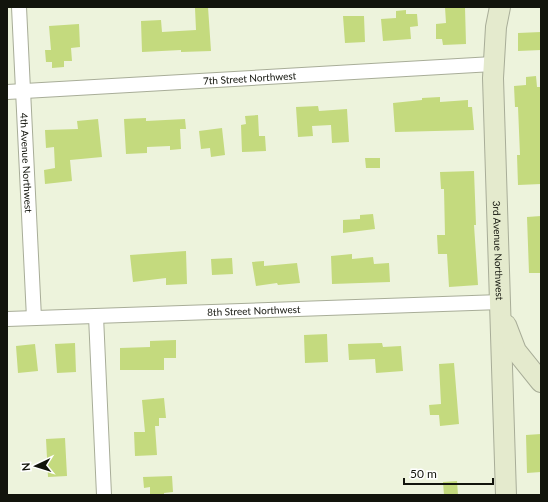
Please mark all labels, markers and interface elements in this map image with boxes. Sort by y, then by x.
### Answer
street label: 7th Street Northwest [203,69,297,87]
street label: 4th Avenue Northwest [18,113,35,213]
street label: 3rd Avenue Northwest [491,200,506,301]
street label: 8th Street Northwest [207,303,301,318]
north arrow [16,446,56,486]
scale bar [404,460,493,486]
text: N [19,462,32,471]
text: 50 m [410,466,437,481]

